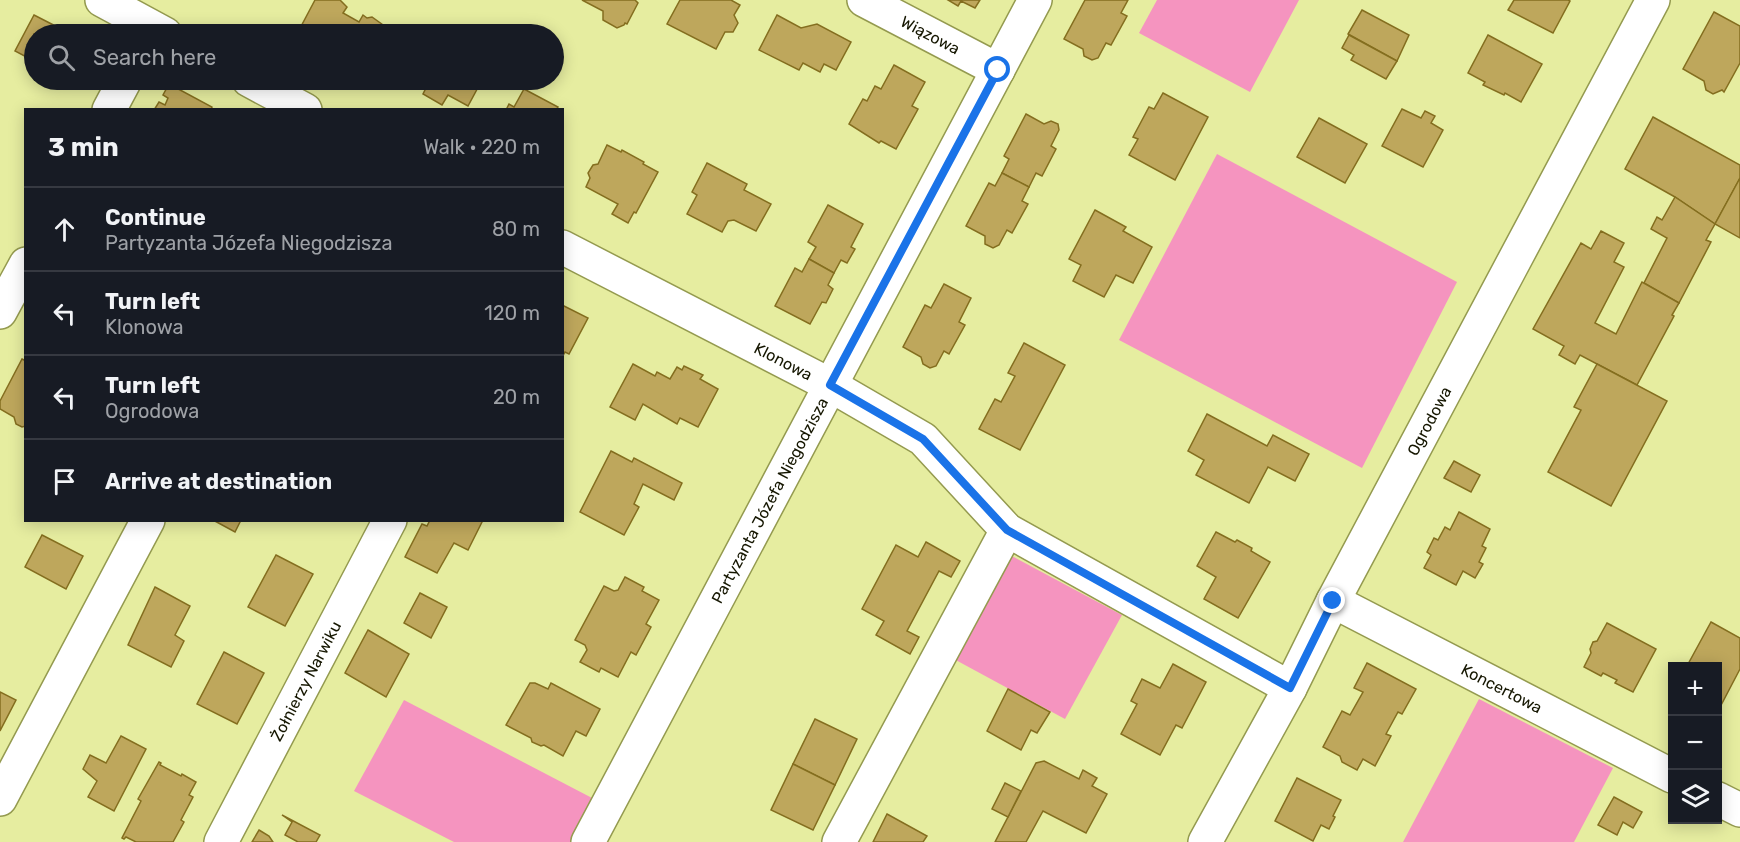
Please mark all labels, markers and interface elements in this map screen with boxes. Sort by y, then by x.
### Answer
street label: Wiązowa [898,11,963,58]
search box [24,24,564,90]
icon: search [45,41,78,74]
text: Search here [93,44,216,71]
route start [984,56,1010,82]
text: 3 min [48,132,119,163]
text: Walk · 220 m [423,135,540,159]
text: Continue [105,204,206,231]
icon: ahead [48,213,81,246]
text: 80 m [492,217,540,241]
text: Partyzanta Józefa Niegodzisza [105,231,392,255]
text: Turn left [105,288,200,315]
icon: left [48,297,81,330]
text: 120 m [484,301,540,325]
text: Klonowa [105,315,183,339]
street label: Klonowa [751,338,816,384]
text: Turn left [105,372,200,399]
icon: left [48,381,81,414]
street label: Ogrodowa [1403,383,1455,459]
text: 20 m [493,385,540,409]
street label: Partyzanta Józefa Niegodzisza [707,394,832,606]
text: Ogrodowa [105,399,199,423]
icon: arrive [48,465,81,498]
text: Arrive at destination [105,468,332,495]
route end [1319,587,1345,613]
street label: Żołnierzy Narwiku [266,618,345,744]
street label: Koncertowa [1458,659,1546,717]
map controls [1668,662,1722,824]
button: + [1668,662,1722,716]
button: − [1668,716,1722,770]
button: layers [1668,770,1722,824]

